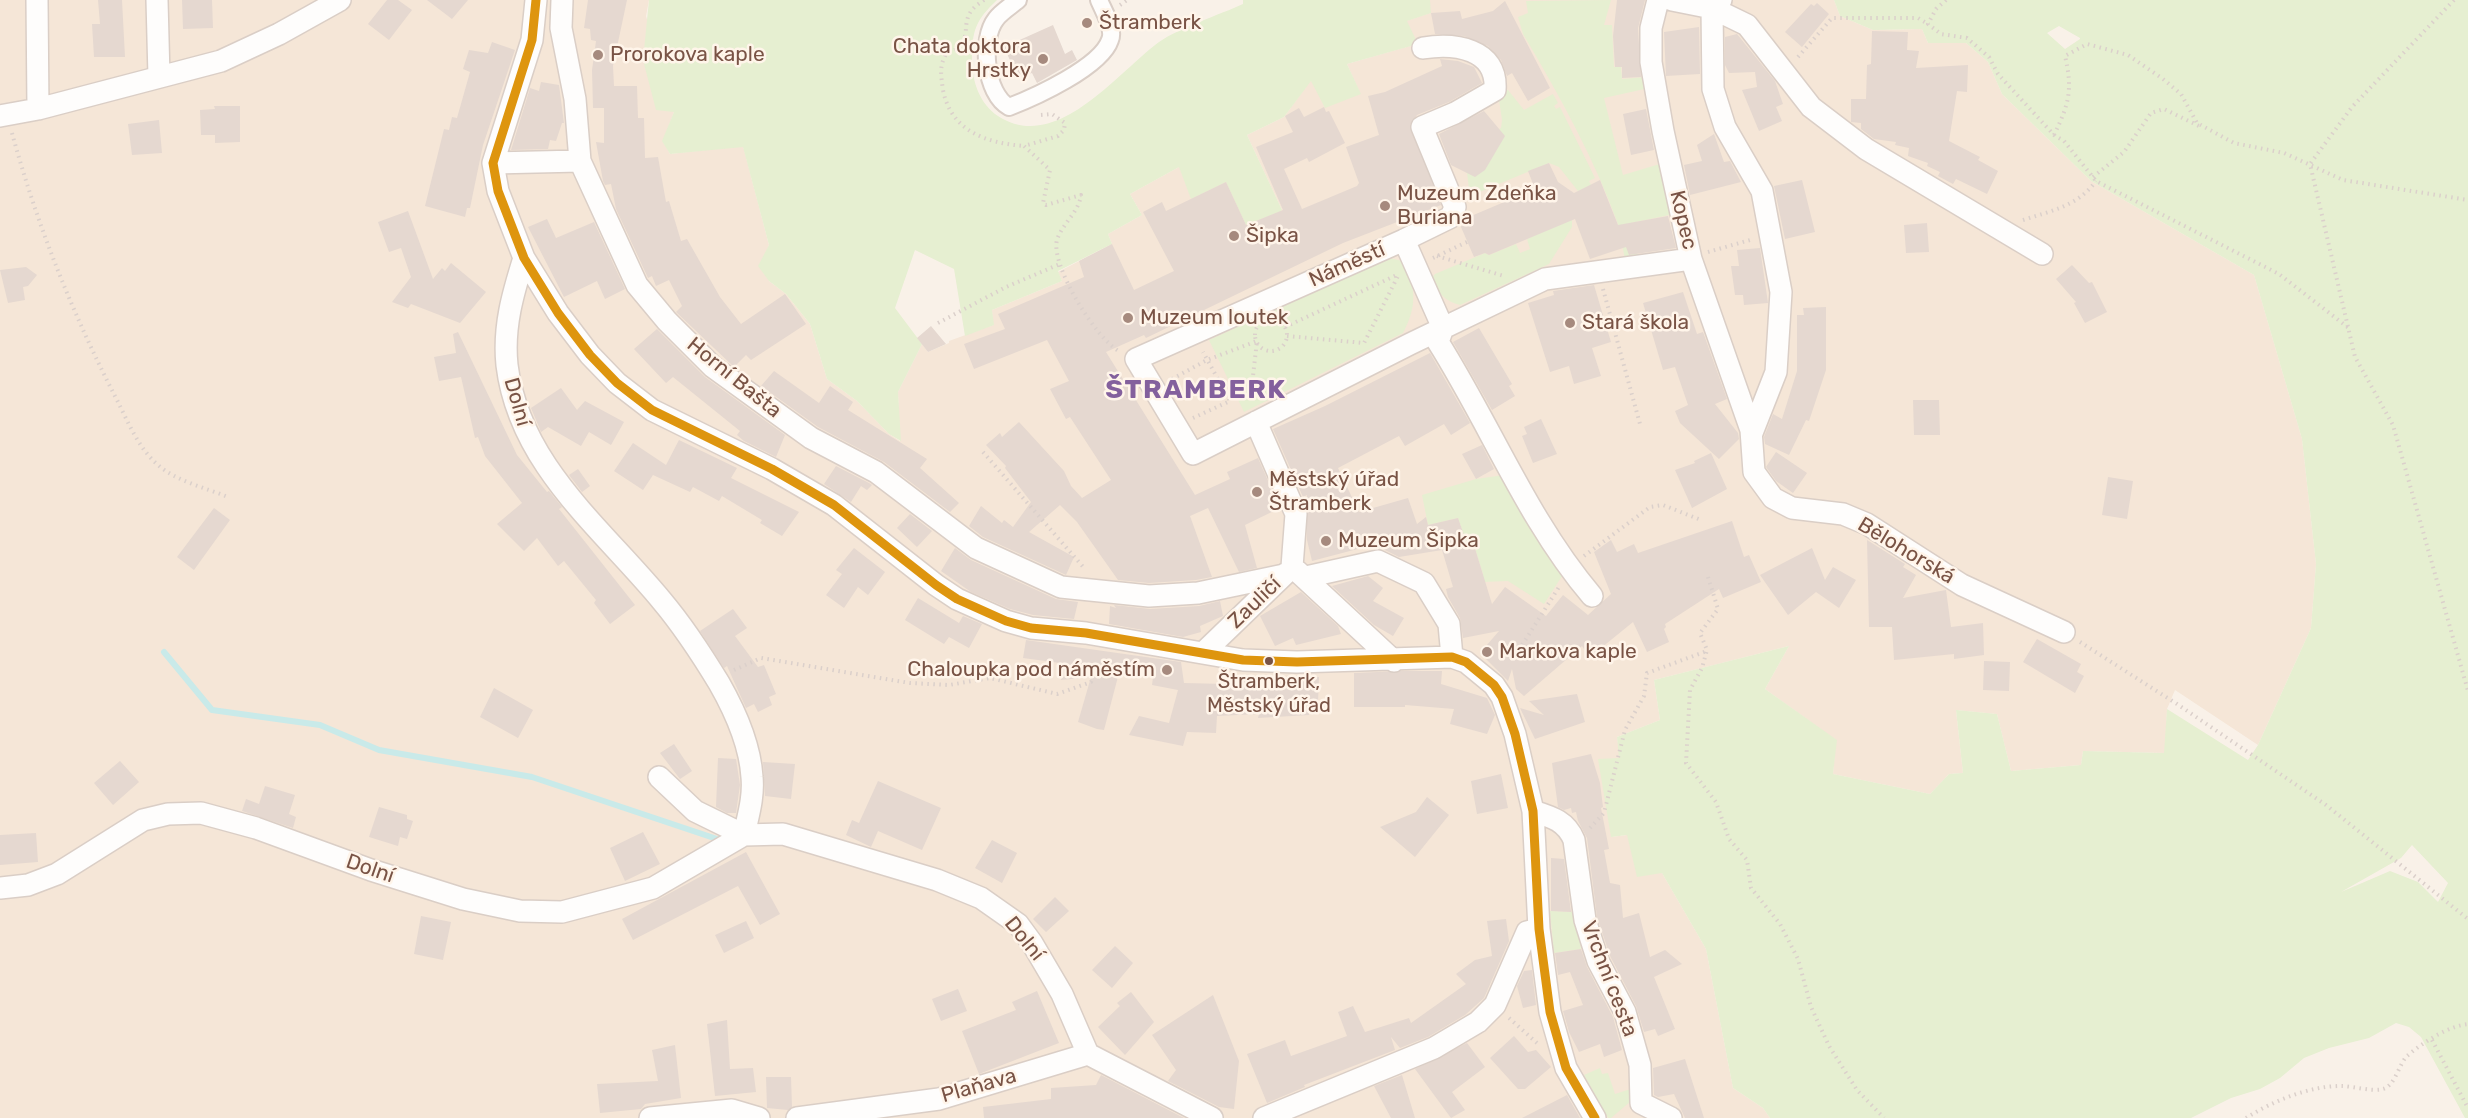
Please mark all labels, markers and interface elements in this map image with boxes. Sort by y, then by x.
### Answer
place label: Štramberk [1099,10,1201,36]
marker: Štramberk [1080,16,1094,30]
place label: Chata doktora Hrstky [893,34,1031,84]
place label: Prorokova kaple [610,42,765,68]
marker: Prorokova kaple [591,48,605,62]
marker: Chata doktora Hrstky [1036,52,1050,66]
place label: Muzeum Zdeňka Buriana [1397,181,1557,231]
street label: Kopec [1664,188,1702,252]
marker: Muzeum Zdeňka Buriana [1378,199,1392,213]
place label: Šipka [1246,223,1299,249]
marker: Šipka [1227,229,1241,243]
street label: Náměstí [1305,237,1389,293]
place label: Muzeum loutek [1140,305,1289,331]
place label: Stará škola [1582,310,1689,336]
marker: Muzeum loutek [1121,311,1135,325]
marker: Stará škola [1563,316,1577,330]
street label: Horní Bašta [682,332,786,424]
district label: ŠTRAMBERK [1105,374,1287,406]
street label: Dolní [498,375,536,429]
place label: Městský úřad Štramberk [1269,467,1399,517]
marker: Městský úřad Štramberk [1250,485,1264,499]
street label: Bělohorská [1853,512,1959,590]
place label: Muzeum Šipka [1338,528,1479,554]
marker: Muzeum Šipka [1319,534,1333,548]
street label: Zauličí [1223,572,1287,634]
place label: Markova kaple [1499,639,1637,665]
marker: Markova kaple [1480,645,1494,659]
marker: Štramberk, Městský úřad [1263,655,1275,667]
place label: Chaloupka pod náměstím [907,657,1155,683]
marker: Chaloupka pod náměstím [1160,663,1174,677]
place label: Štramberk, Městský úřad [1207,670,1331,717]
street label: Dolní [343,849,397,889]
street label: Dolní [999,912,1049,966]
street label: Vrchní cesta [1575,918,1643,1040]
street label: Plaňava [938,1063,1020,1109]

